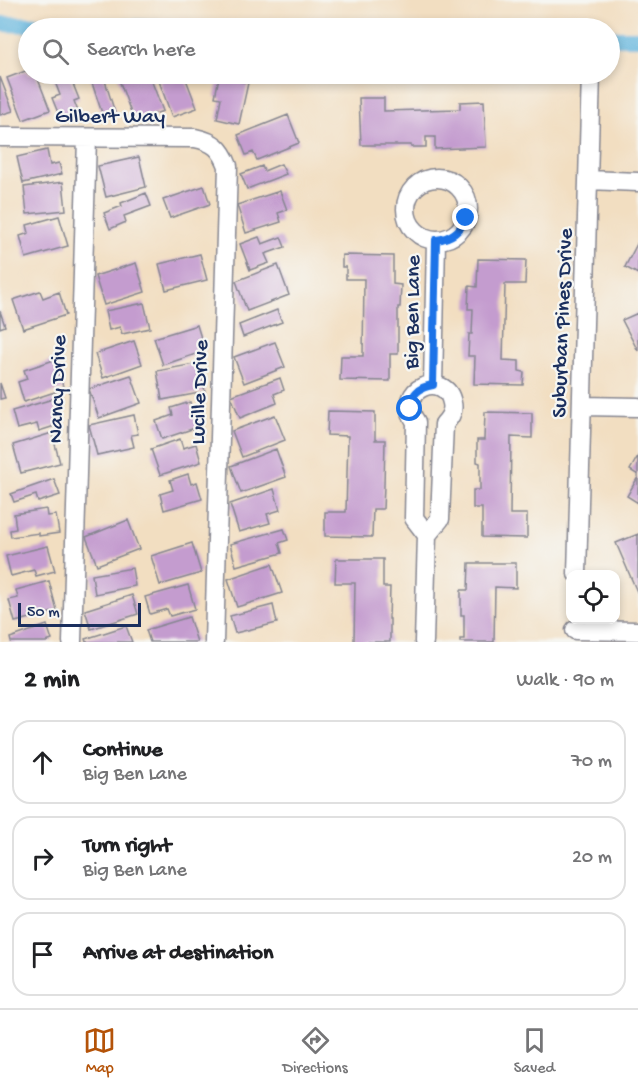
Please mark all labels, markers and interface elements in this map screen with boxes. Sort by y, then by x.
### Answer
search box [18,18,620,84]
icon: search [39,35,72,68]
text: Search here [87,38,195,64]
street label: Gilbert Way [55,105,165,131]
route end [452,204,478,230]
street label: Suburban Pines Drive [548,227,580,418]
street label: Big Ben Lane [400,254,428,370]
street label: Nancy Drive [44,334,74,444]
street label: Lucille Drive [186,339,216,445]
route start [396,395,422,421]
map controls [566,570,620,624]
button: locate [566,570,620,624]
scale bar [18,600,141,628]
text: 50 m [27,604,60,623]
text: 2 min [24,666,79,697]
text: Walk · 90 m [517,670,614,693]
text: Continue [83,738,163,764]
icon: ahead [26,746,59,779]
text: 70 m [571,751,612,774]
text: Big Ben Lane [83,764,187,787]
text: Turn right [83,834,171,860]
icon: right [26,842,59,875]
text: 20 m [572,847,612,870]
text: Big Ben Lane [83,860,187,883]
icon: arrive [26,938,59,971]
text: Arrive at destination [83,941,273,967]
tab: Map [83,1024,116,1079]
tab: Directions [282,1024,348,1079]
tab: Saved [514,1024,555,1079]

